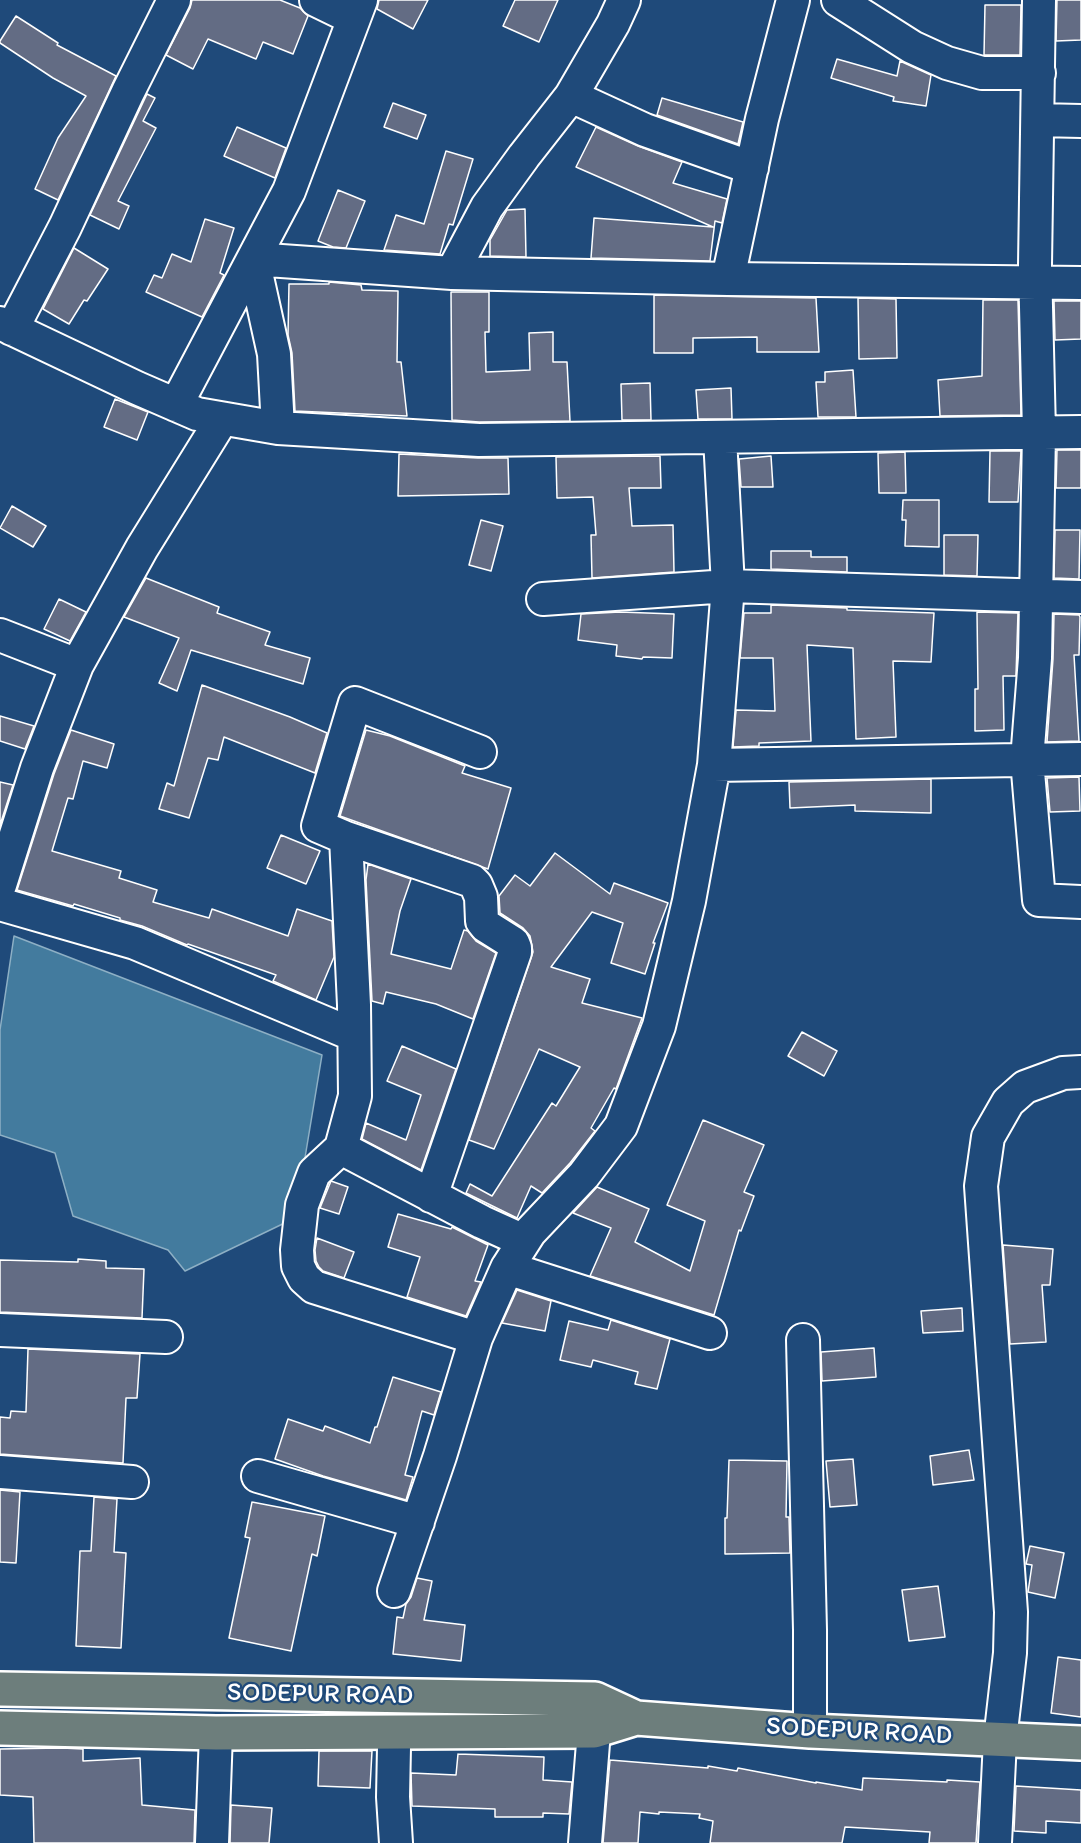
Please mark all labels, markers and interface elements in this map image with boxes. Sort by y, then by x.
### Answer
street label: SODEPUR ROAD [227,1678,413,1712]
street label: SODEPUR ROAD [765,1712,953,1752]

